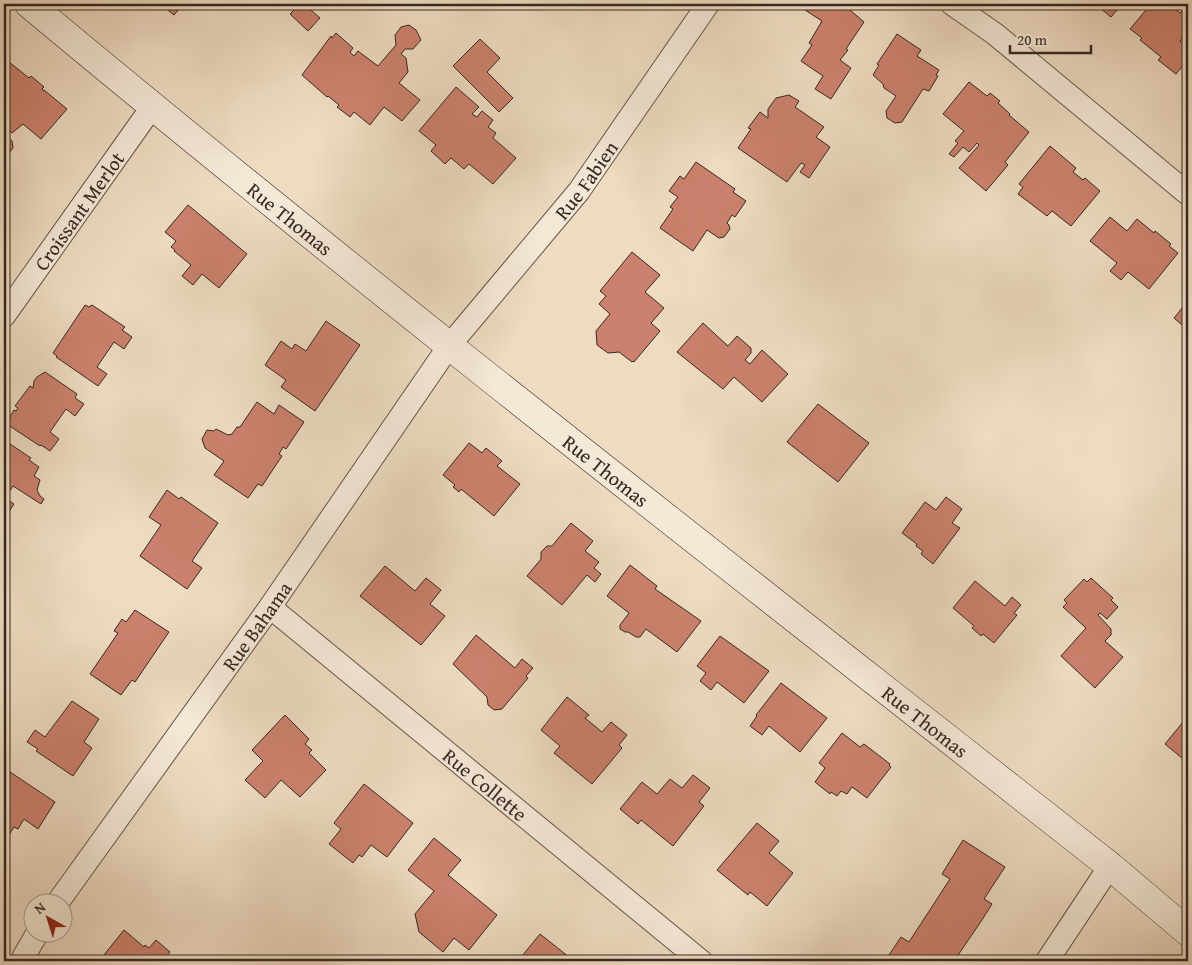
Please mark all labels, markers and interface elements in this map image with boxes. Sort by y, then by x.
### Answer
scale bar [1010,22,1091,54]
text: 20 m [1017,29,1048,50]
street label: Rue Fabien [547,135,624,225]
street label: Croissant Merlot [26,145,131,276]
street label: Rue Thomas [241,175,339,262]
street label: Rue Thomas [557,427,656,513]
street label: Rue Bahama [214,575,298,676]
street label: Rue Thomas [876,678,975,764]
street label: Rue Collette [437,741,534,827]
north arrow [22,892,72,942]
text: N [30,897,50,919]

